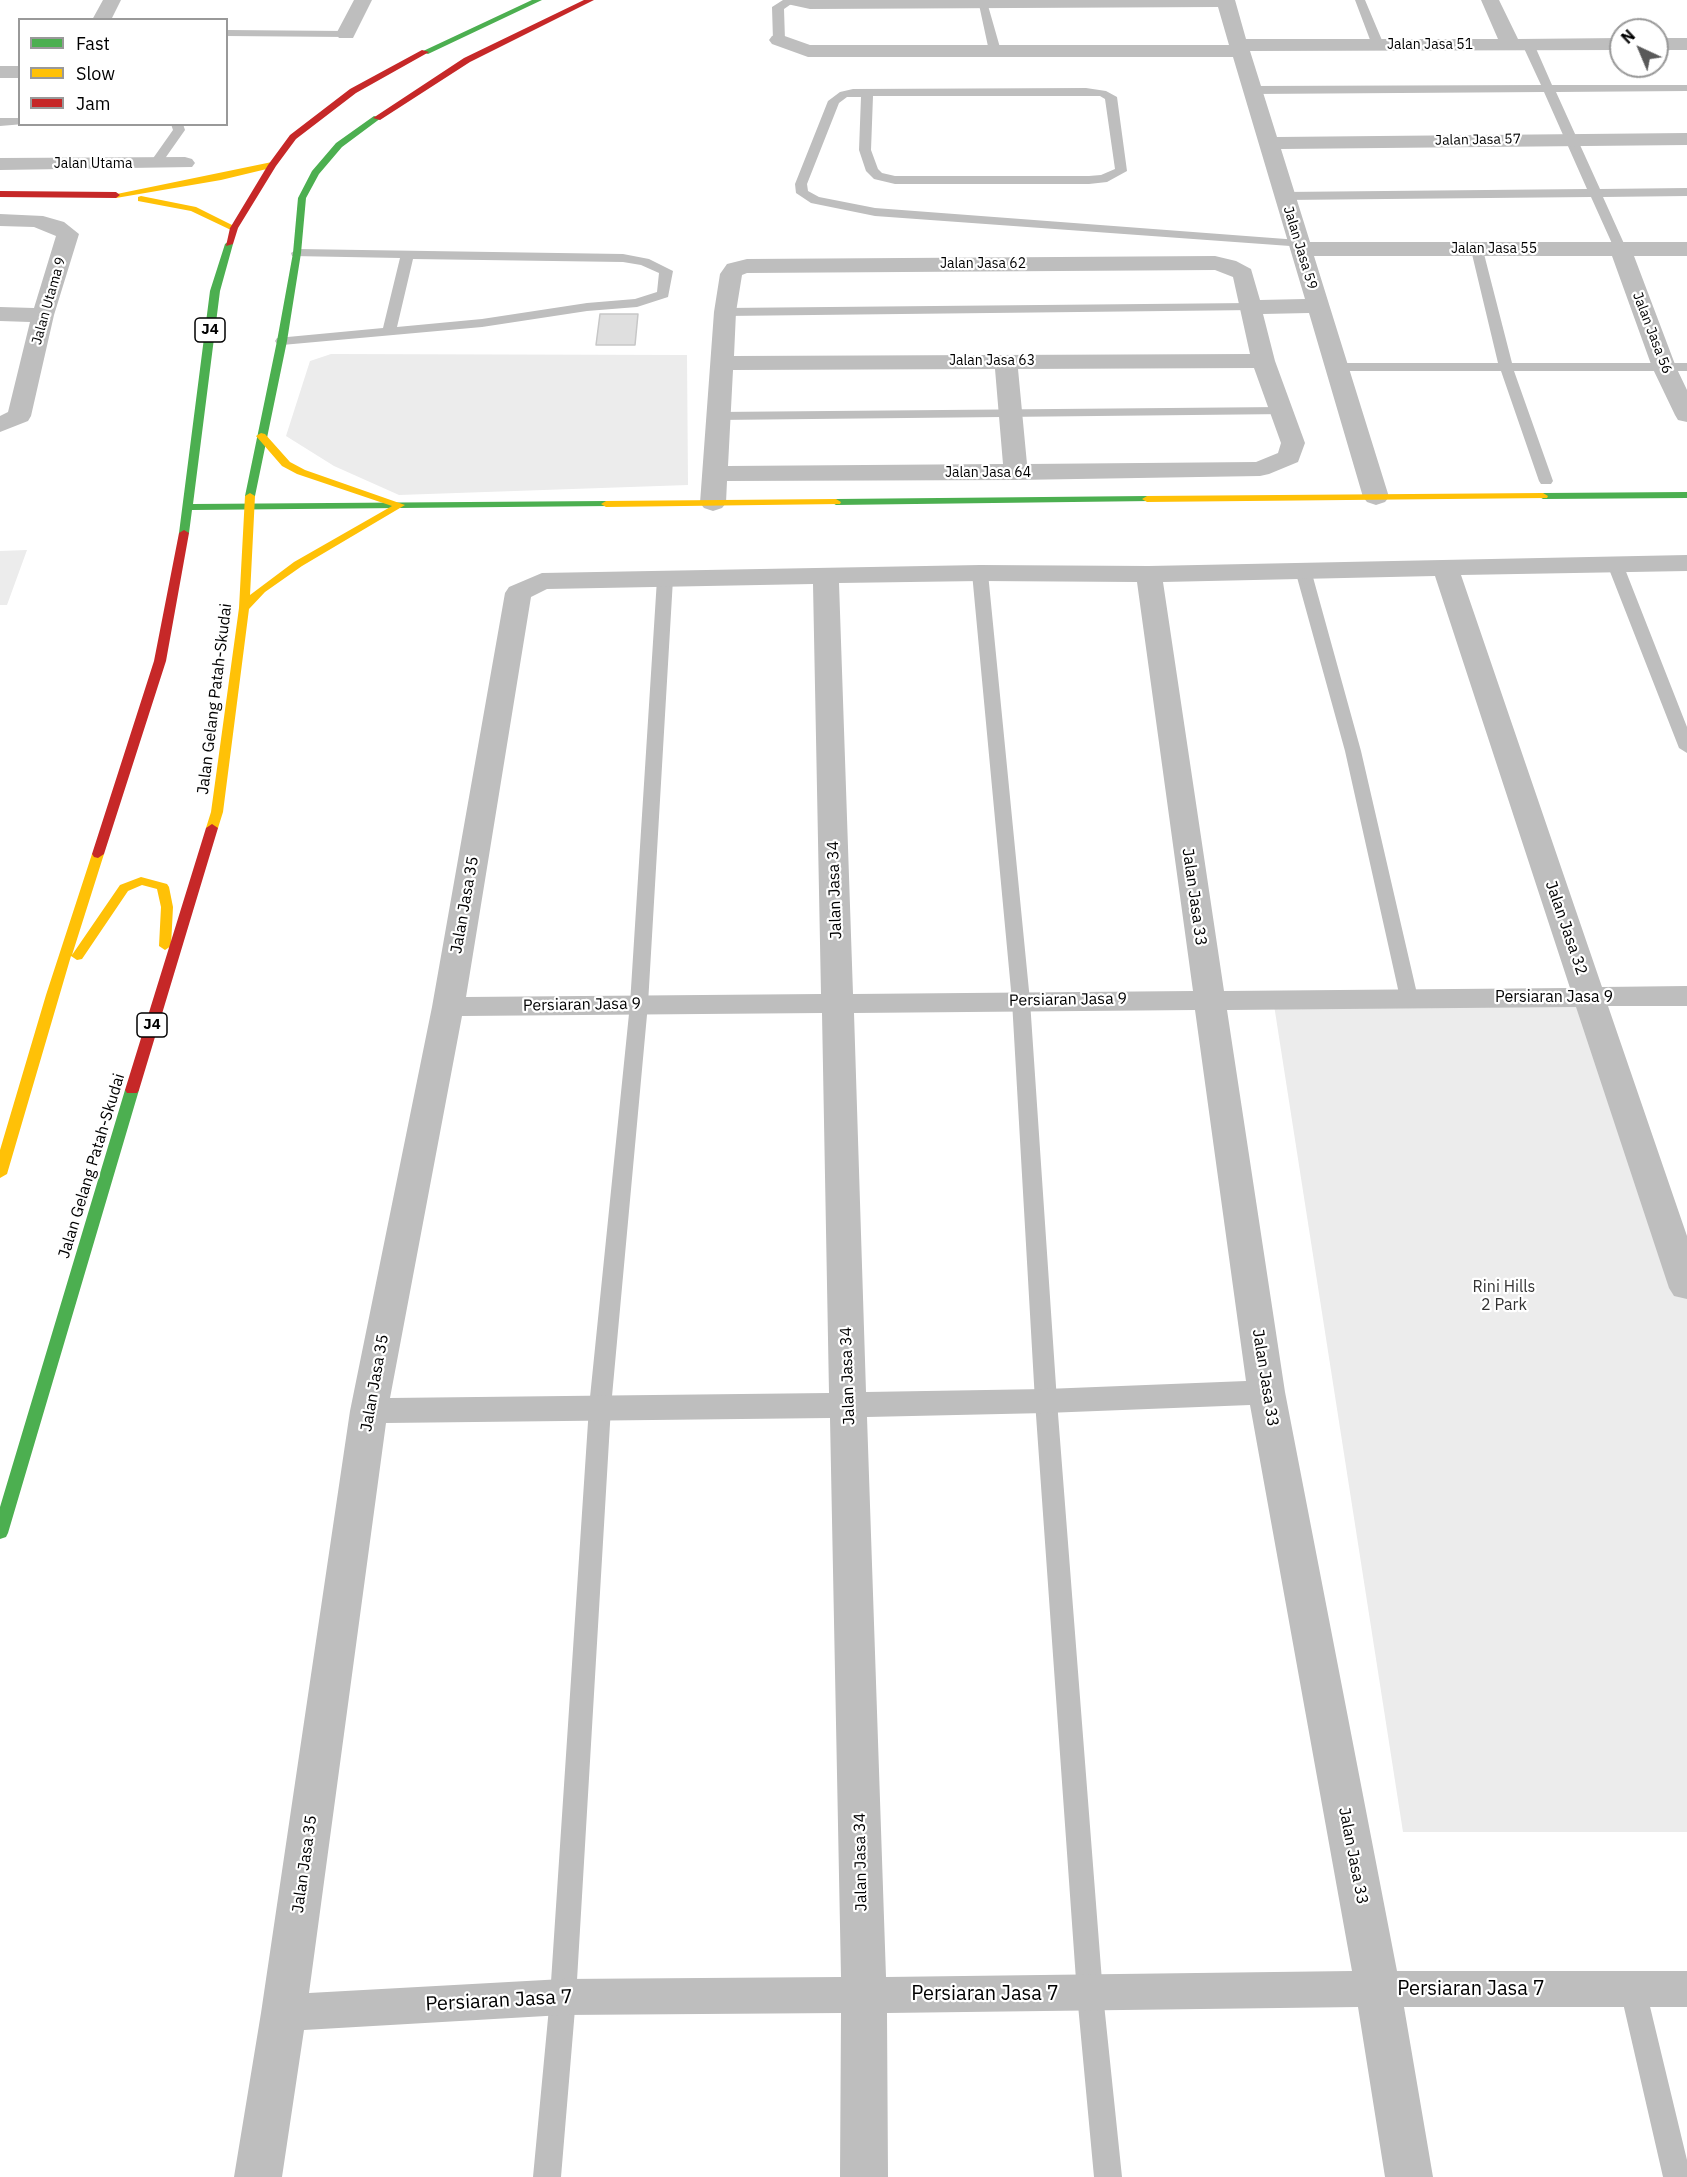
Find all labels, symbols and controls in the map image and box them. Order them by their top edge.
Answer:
legend [18,18,228,126]
north arrow [1609,18,1669,78]
text: N [1617,25,1639,48]
text: Fast [76,32,110,55]
street label: Jalan Jasa 51 [1387,37,1473,53]
text: Slow [76,62,115,85]
text: Jam [76,92,111,115]
street label: Jalan Jasa 57 [1435,131,1521,149]
street label: Jalan Utama [54,156,132,172]
street label: Jalan Jasa 59 [1279,204,1321,292]
street label: Jalan Jasa 55 [1451,241,1537,257]
street label: Jalan Utama 9 [28,255,70,347]
street label: Jalan Jasa 62 [940,256,1026,272]
street label: Jalan Jasa 56 [1629,290,1675,376]
road number: J4 [195,318,225,342]
street label: Jalan Jasa 63 [949,353,1035,369]
street label: Jalan Jasa 64 [945,465,1031,481]
street label: Jalan Gelang Patah-Skudai [194,602,236,796]
street label: Jalan Jasa 34 [824,840,846,940]
street label: Jalan Jasa 33 [1178,847,1210,947]
street label: Jalan Jasa 35 [447,855,483,955]
street label: Jalan Jasa 32 [1541,878,1591,978]
street label: Persiaran Jasa 9 [1495,987,1613,1007]
street label: Persiaran Jasa 9 [1009,989,1127,1011]
street label: Persiaran Jasa 9 [523,994,641,1016]
road number: J4 [137,1013,167,1037]
street label: Jalan Gelang Patah-Skudai [55,1071,129,1261]
park label: Rini Hills 2 Park [1473,1277,1535,1315]
street label: Jalan Jasa 34 [837,1326,859,1426]
street label: Jalan Jasa 33 [1248,1328,1282,1428]
street label: Jalan Jasa 35 [357,1333,393,1433]
street label: Jalan Jasa 33 [1334,1806,1372,1906]
street label: Jalan Jasa 34 [851,1813,871,1911]
street label: Jalan Jasa 35 [289,1814,321,1914]
street label: Persiaran Jasa 7 [1397,1977,1545,2001]
street label: Persiaran Jasa 7 [911,1982,1059,2006]
street label: Persiaran Jasa 7 [425,1985,573,2017]

